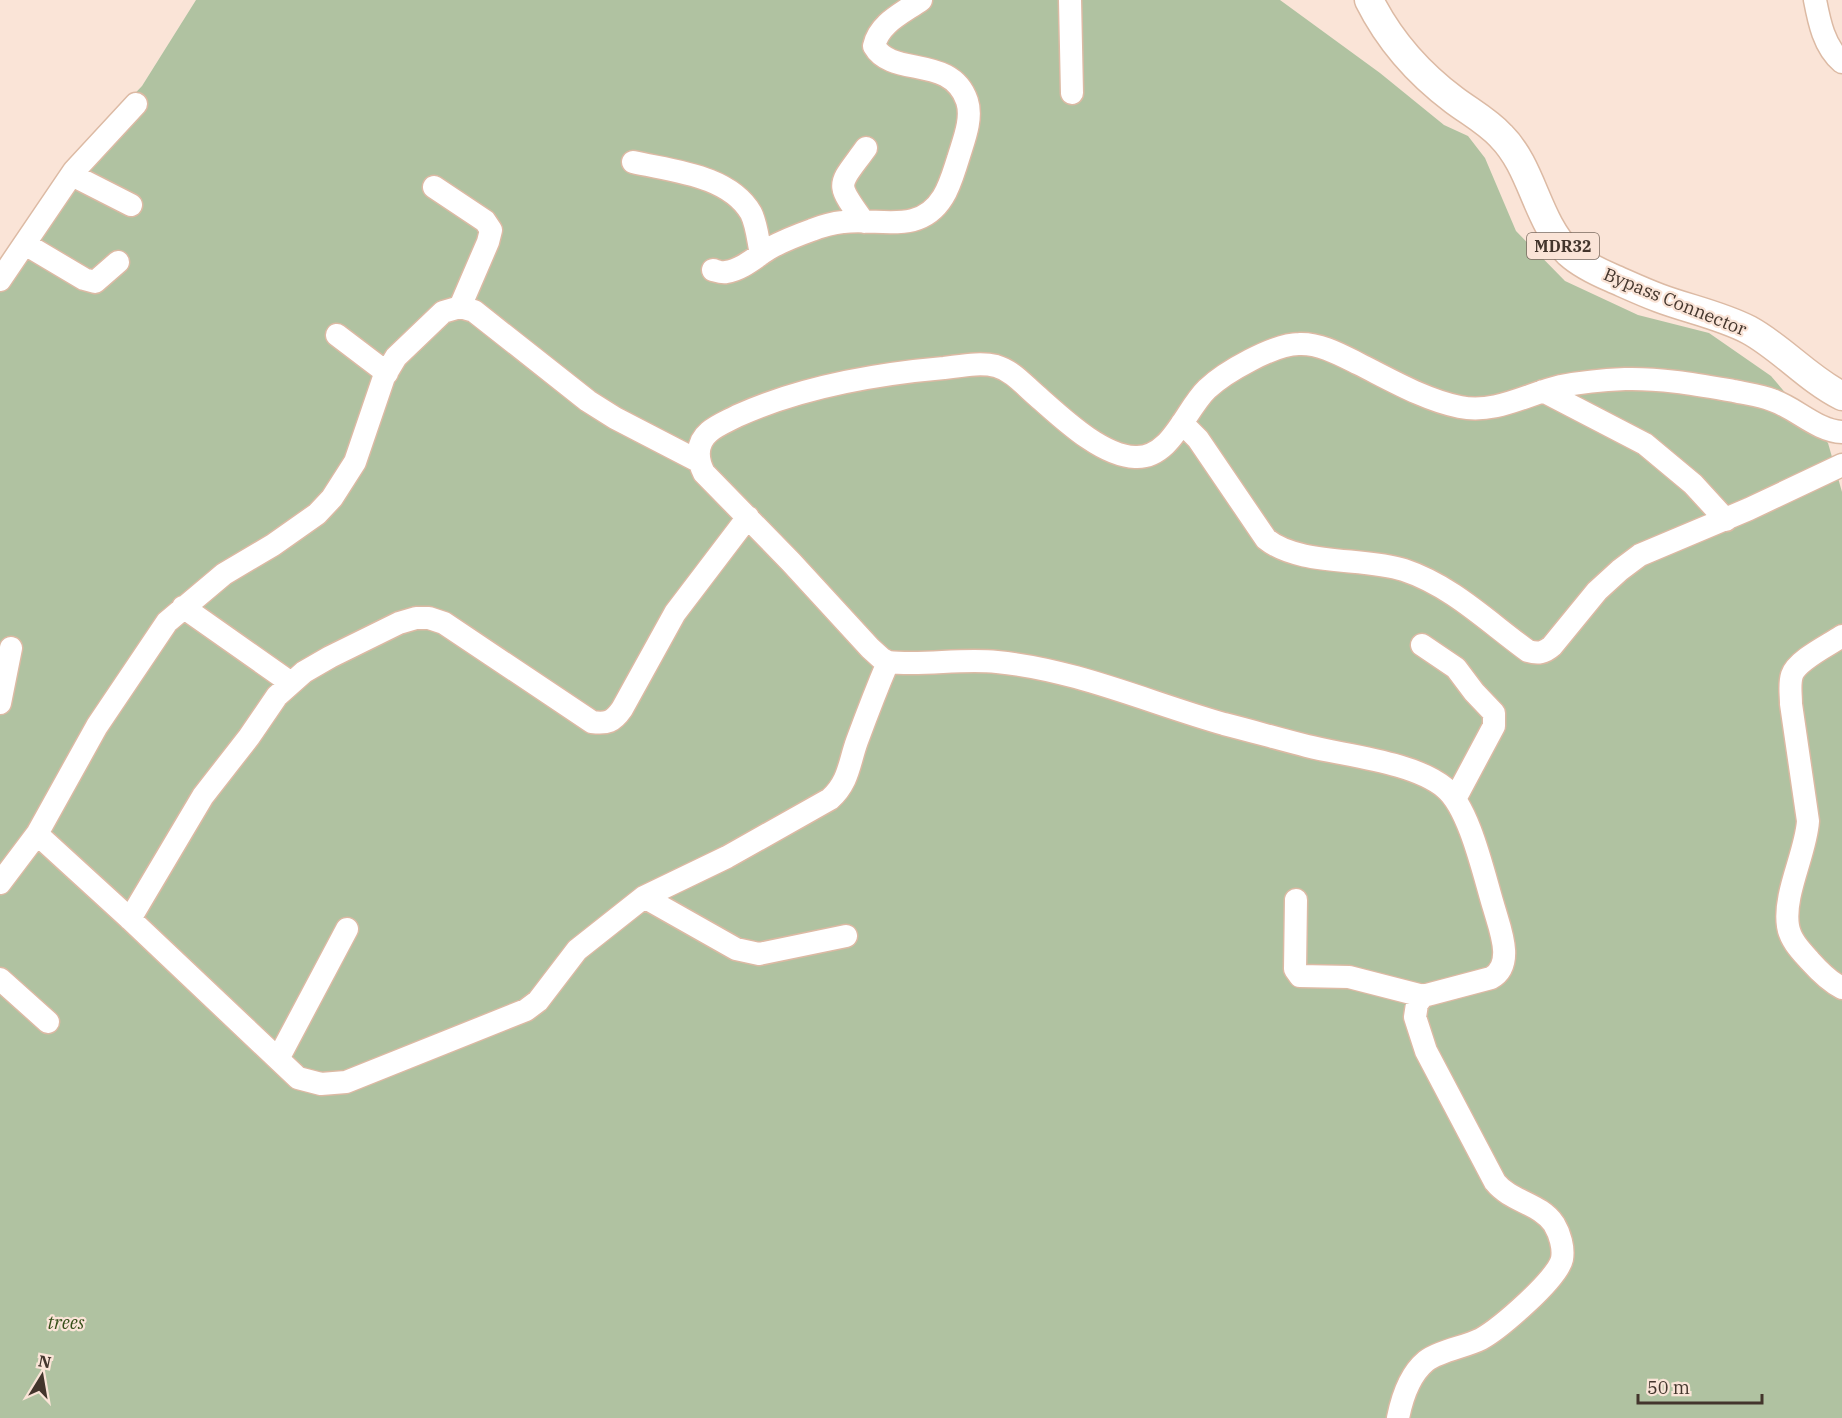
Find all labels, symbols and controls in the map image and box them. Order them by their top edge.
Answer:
road number: MDR32 [1527,233,1599,259]
street label: Bypass Connector [1600,262,1750,341]
park label: trees [48,1311,85,1334]
north arrow [12,1346,72,1406]
text: N [37,1350,53,1372]
scale bar [1638,1367,1762,1405]
text: 50 m [1647,1376,1690,1399]

